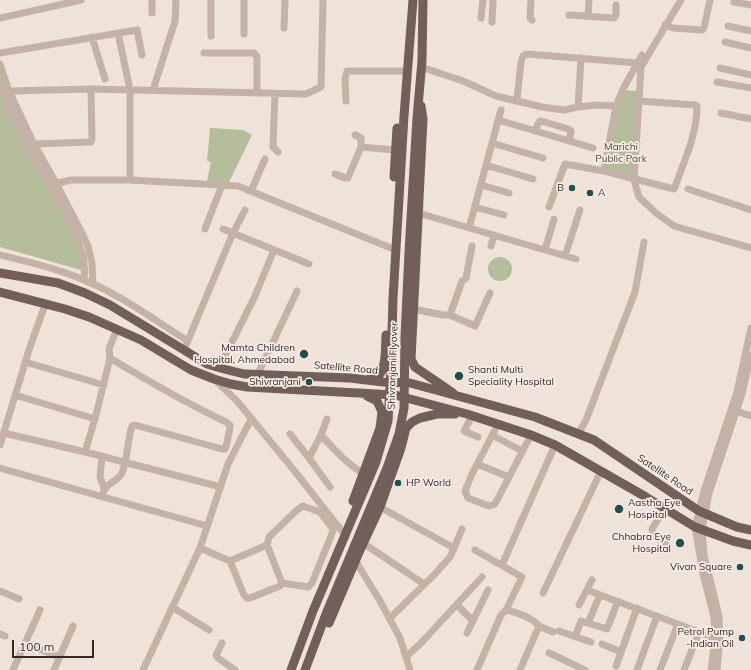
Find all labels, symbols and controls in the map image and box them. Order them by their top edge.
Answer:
park label: Marichi Public Park [595,141,647,164]
place label: B [557,182,564,194]
marker: B [567,183,577,193]
place label: A [598,187,605,199]
marker: A [585,188,595,198]
street label: Shivranjani Flyover [385,322,401,410]
place label: Mamta Children Hospital, Ahmedabad [194,342,295,366]
marker: Mamta Children Hospital, Ahmedabad [298,348,310,360]
street label: Satellite Road [313,359,379,377]
place label: Shanti Multi Speciality Hospital [468,364,554,388]
marker: Shanti Multi Speciality Hospital [453,370,465,382]
place label: Shivranjani [249,376,301,388]
marker: Shivranjani [304,377,314,387]
street label: Satellite Road [635,452,695,498]
place label: HP World [406,477,451,489]
marker: HP World [393,478,403,488]
place label: Aastha Eye Hospital [628,497,681,520]
marker: Aastha Eye Hospital [613,503,625,515]
place label: Chhabra Eye Hospital [612,531,671,554]
marker: Chhabra Eye Hospital [674,537,686,549]
place label: Vivan Square [670,561,732,573]
marker: Vivan Square [735,562,745,572]
place label: Petrol Pump -Indian Oil [678,626,734,650]
scale bar [14,632,96,658]
marker: Petrol Pump -Indian Oil [737,633,747,643]
text: 100 m [19,639,54,654]

